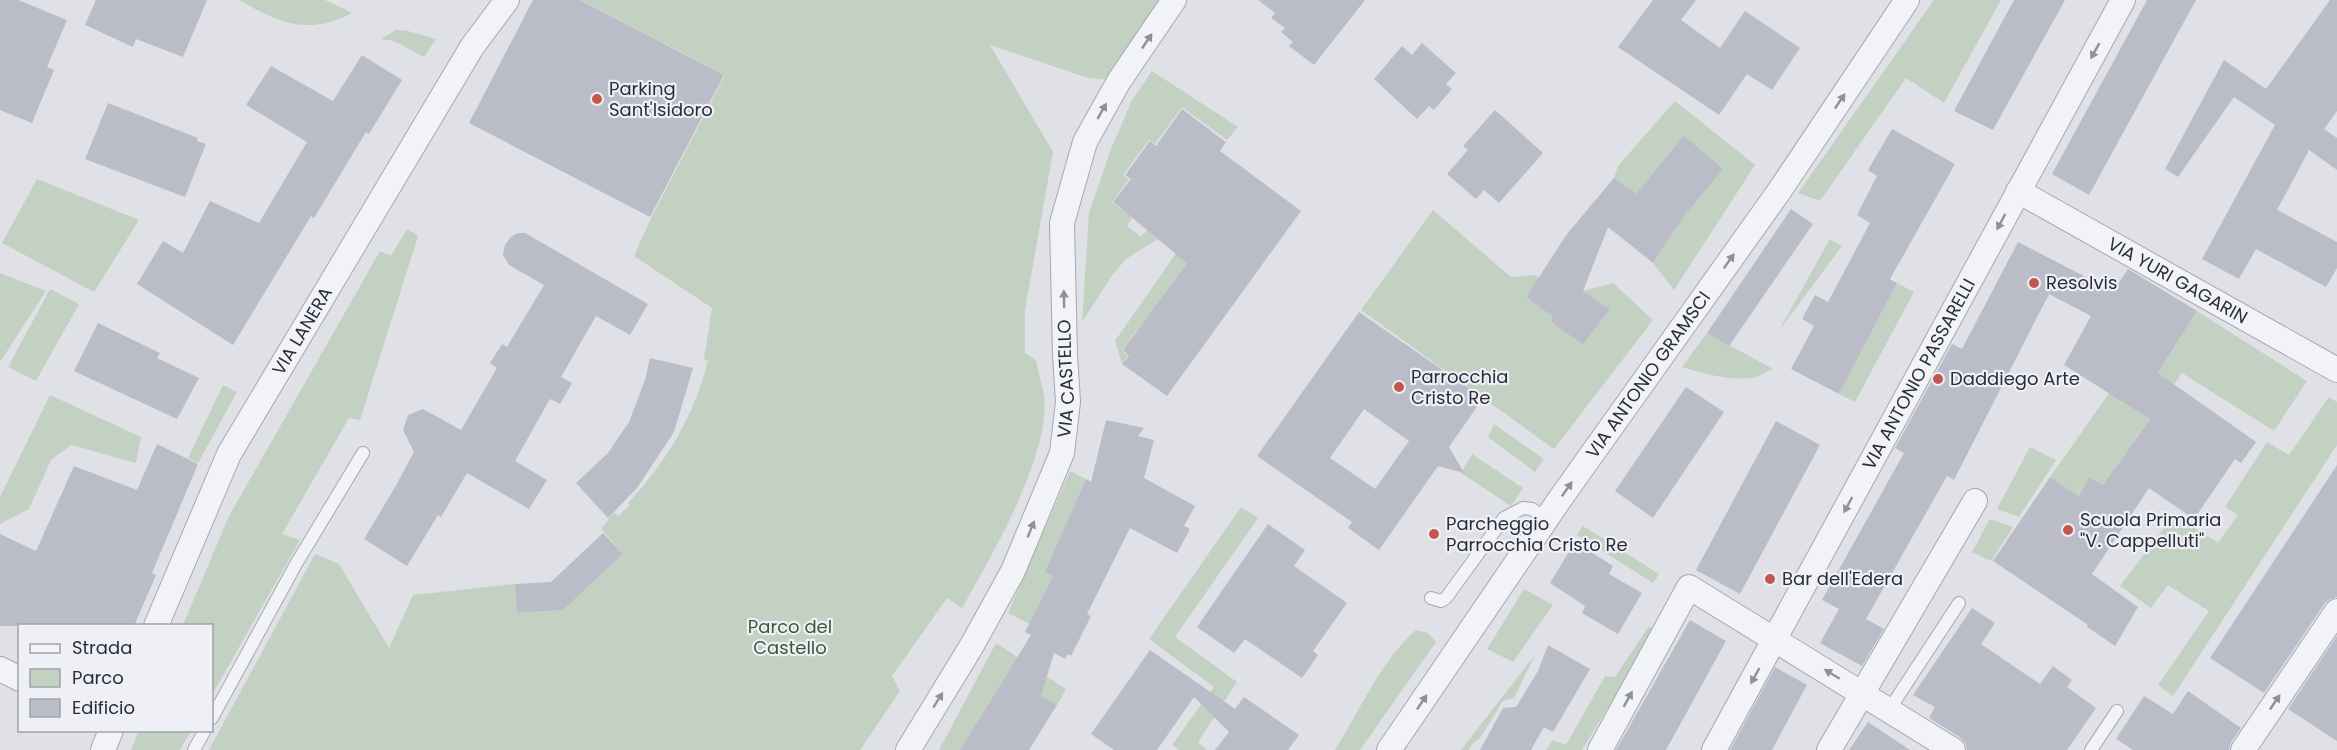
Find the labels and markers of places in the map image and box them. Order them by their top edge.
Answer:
place label: Parking Sant'Isidoro [609,76,713,122]
marker: Parking Sant'Isidoro [590,92,604,106]
place label: Resolvis [2046,270,2117,295]
marker: Resolvis [2027,276,2041,290]
place label: Parrocchia Cristo Re [1411,364,1509,410]
place label: Daddiego Arte [1950,366,2080,391]
marker: Daddiego Arte [1931,372,1945,386]
marker: Parrocchia Cristo Re [1392,380,1406,394]
place label: Scuola Primaria "V. Cappelluti" [2080,507,2222,553]
place label: Parcheggio Parrocchia Cristo Re [1446,511,1628,557]
marker: Scuola Primaria "V. Cappelluti" [2061,523,2075,537]
marker: Parcheggio Parrocchia Cristo Re [1427,527,1441,541]
place label: Bar dell'Edera [1782,566,1903,591]
marker: Bar dell'Edera [1763,572,1777,586]

